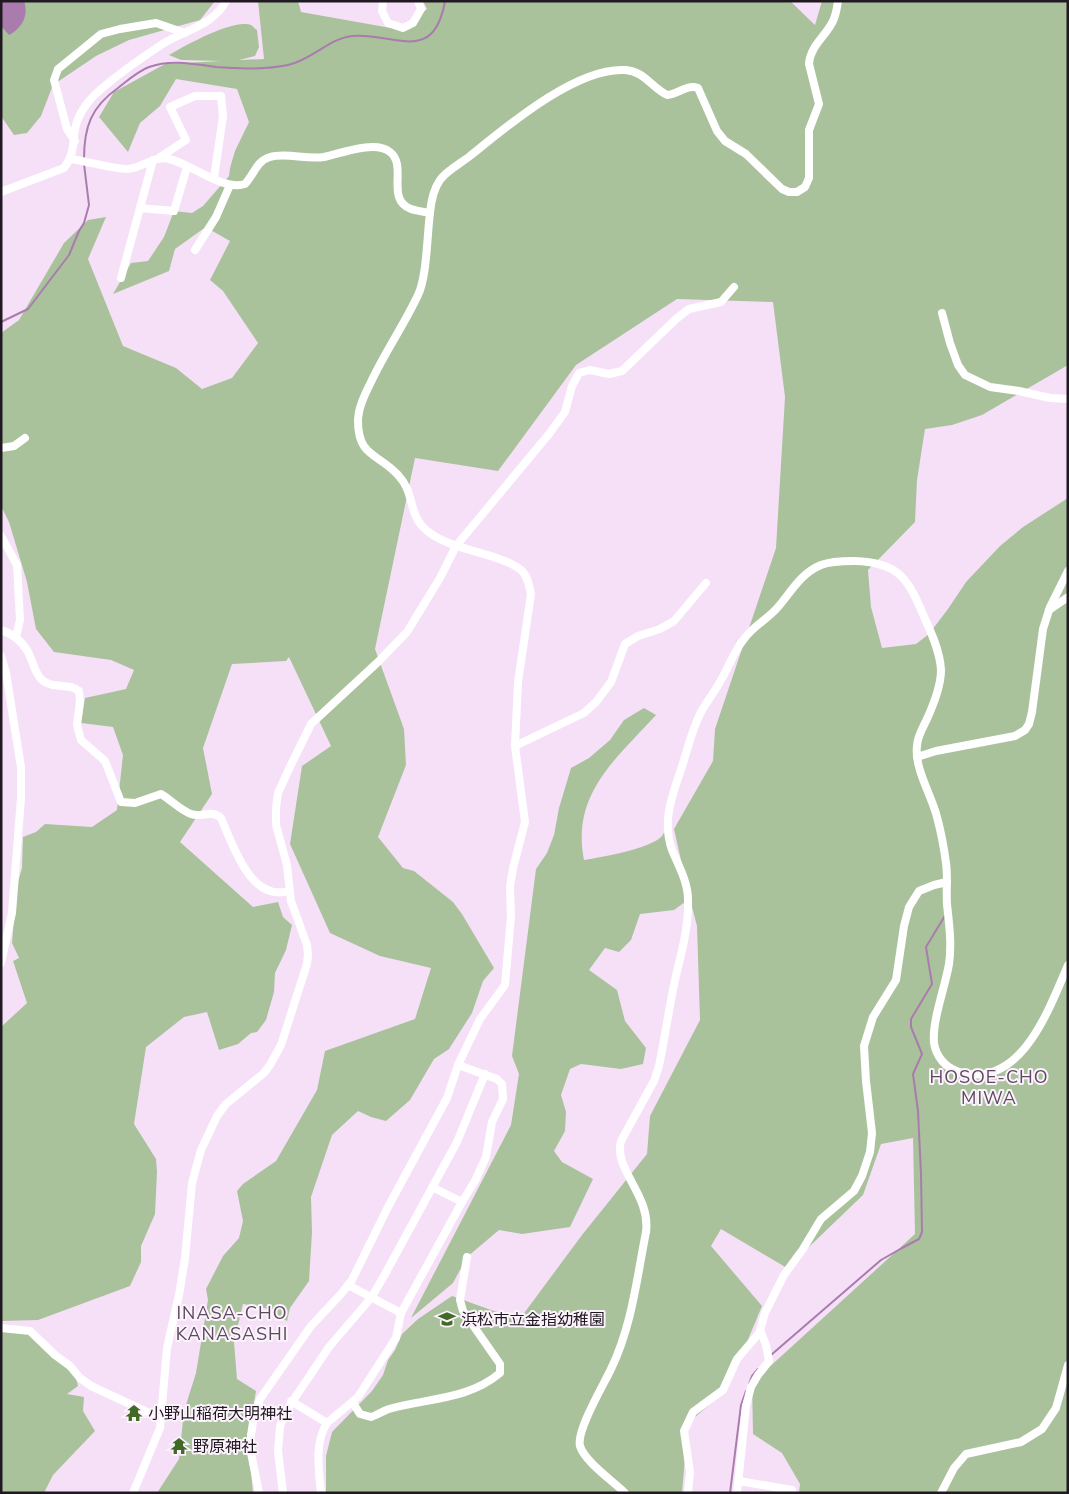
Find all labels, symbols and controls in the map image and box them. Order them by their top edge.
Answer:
district label: HOSOE-CHO MIWA [929,1065,1049,1110]
district label: INASA-CHO KANASASHI [176,1301,288,1346]
school or university icon: 浜松市立金指幼稚園 [437,1309,457,1329]
place label: 浜松市立金指幼稚園 [461,1309,605,1331]
temple icon: 小野山稲荷大明神社 [124,1403,144,1423]
place label: 小野山稲荷大明神社 [148,1403,292,1425]
temple icon: 野原神社 [169,1436,189,1456]
place label: 野原神社 [193,1436,257,1458]

